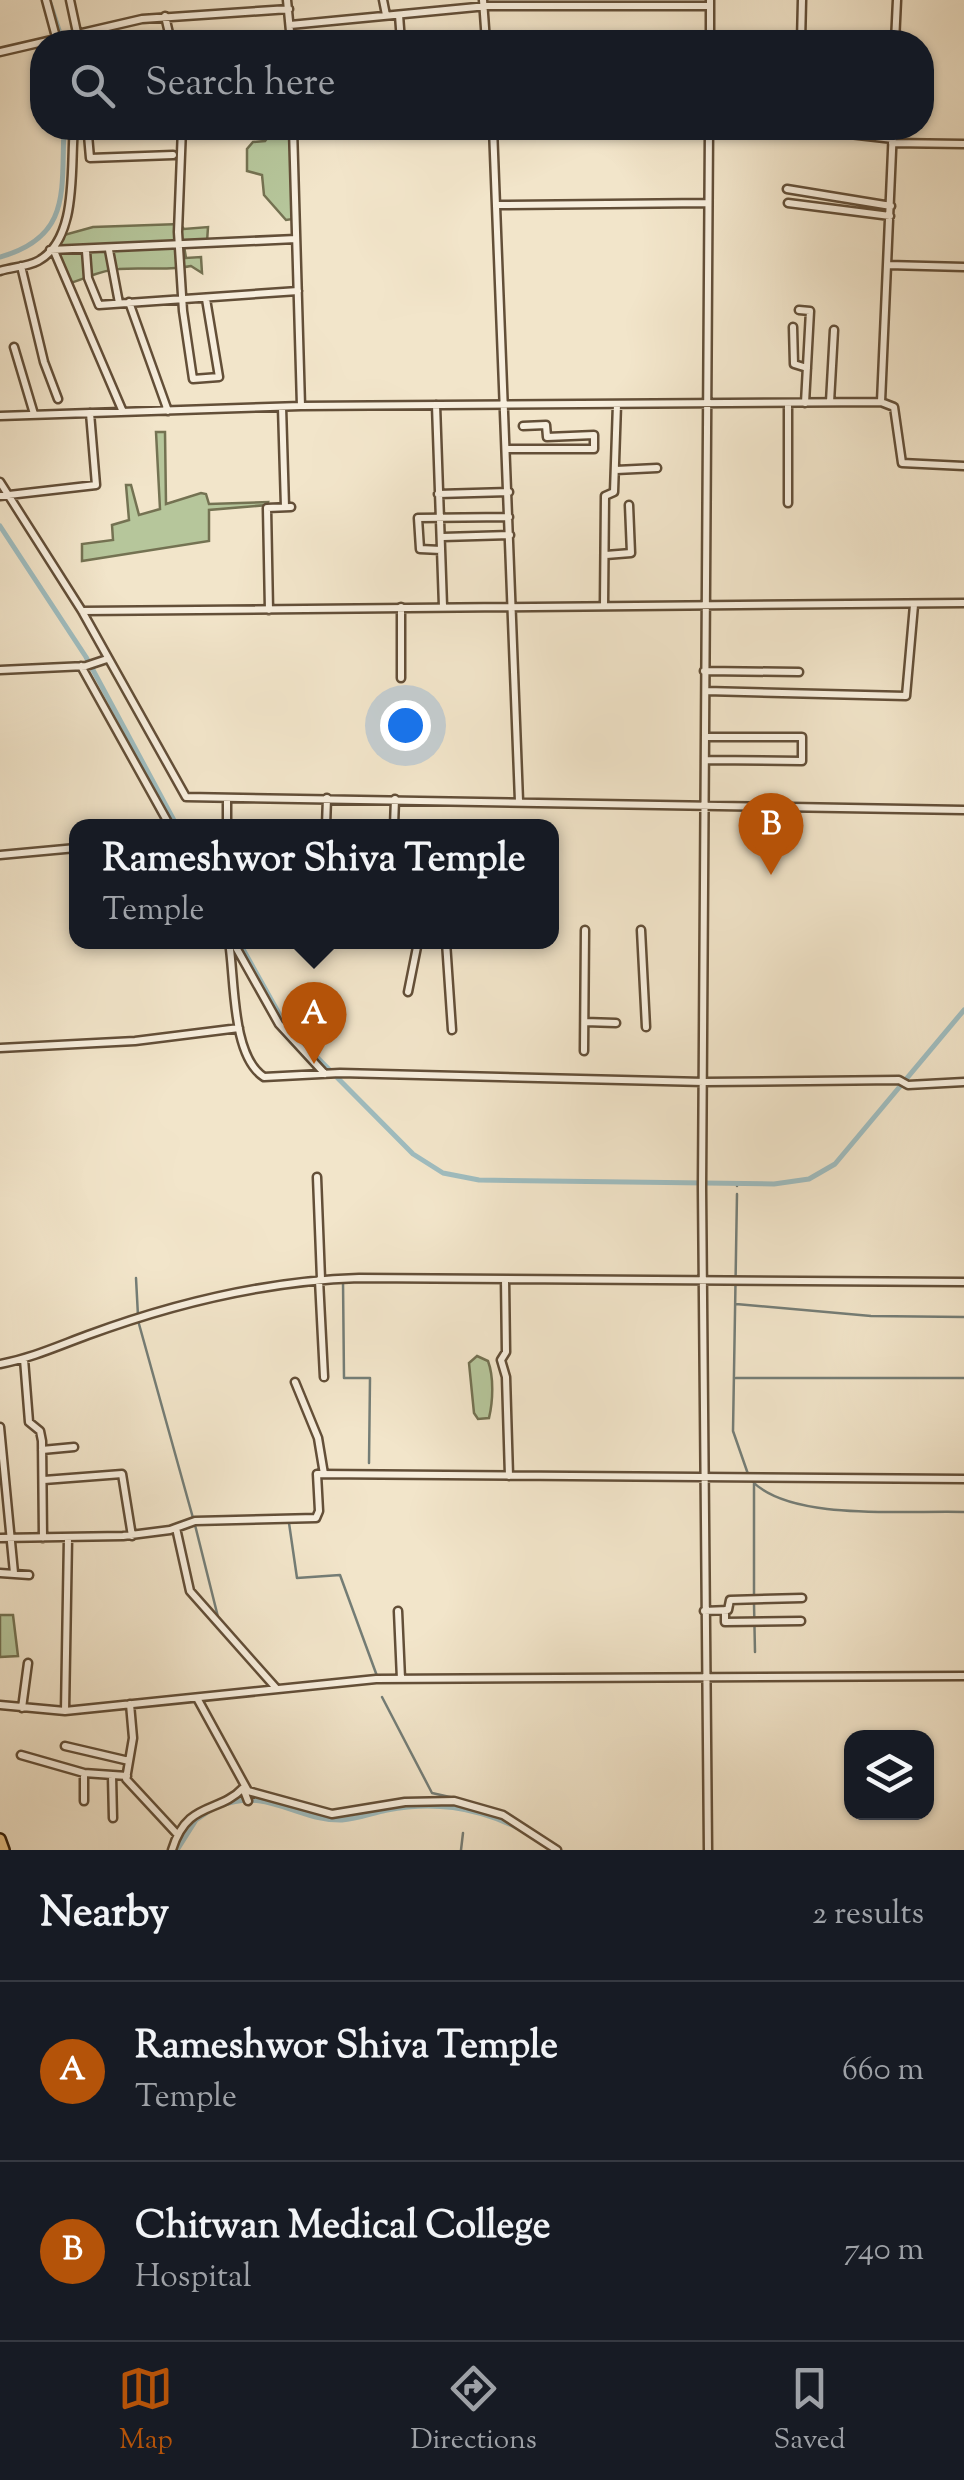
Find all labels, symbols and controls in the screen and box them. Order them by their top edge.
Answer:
search box [30,30,934,140]
icon: search [65,58,120,113]
text: Search here [145,58,336,112]
your location [380,700,431,751]
pin: B [738,792,804,875]
popup [69,819,559,949]
text: Rameshwor Shiva Temple [103,834,525,888]
text: Temple [103,888,204,934]
pin: A [282,982,346,1064]
map controls [844,1730,934,1820]
button: layers [844,1730,934,1820]
text: Nearby [40,1885,169,1945]
text: 2 results [812,1892,924,1938]
text: Rameshwor Shiva Temple [135,2021,558,2075]
text: A [60,2048,85,2094]
text: 660 m [842,2048,924,2094]
text: Temple [135,2075,237,2121]
text: Chitwan Medical College [135,2201,550,2255]
text: B [62,2228,83,2274]
text: 740 m [844,2228,924,2274]
text: Hospital [135,2255,252,2301]
tab: Map [118,2361,173,2461]
tab: Directions [410,2361,537,2461]
tab: Saved [774,2361,846,2461]

